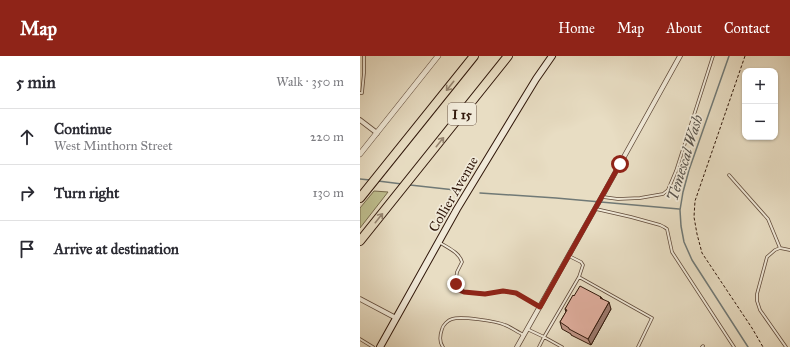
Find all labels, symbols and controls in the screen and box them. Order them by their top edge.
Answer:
text: Map [20,17,57,40]
text: Home [558,20,595,37]
text: Map [617,20,644,37]
text: About [666,20,702,37]
text: Contact [724,20,770,37]
map controls [742,68,778,140]
button: + [742,68,778,104]
text: 5 min [16,72,56,93]
text: Walk · 350 m [276,74,344,90]
one-way arrow [445,81,454,92]
road number: I 15 [448,103,476,125]
button: − [742,104,778,140]
water label: Temescal Wash [663,112,707,203]
text: Continue [54,120,112,138]
icon: ahead [16,126,38,148]
text: 220 m [310,129,344,145]
one-way arrow [435,136,444,147]
text: West Minthorn Street [54,138,173,154]
street label: Collier Avenue [425,153,482,235]
route start [611,155,629,173]
icon: right [16,182,38,204]
text: Turn right [54,184,119,202]
text: 130 m [312,185,344,201]
one-way arrow [375,212,384,223]
icon: arrive [16,238,38,260]
text: Arrive at destination [54,240,179,258]
route end [447,275,465,293]

